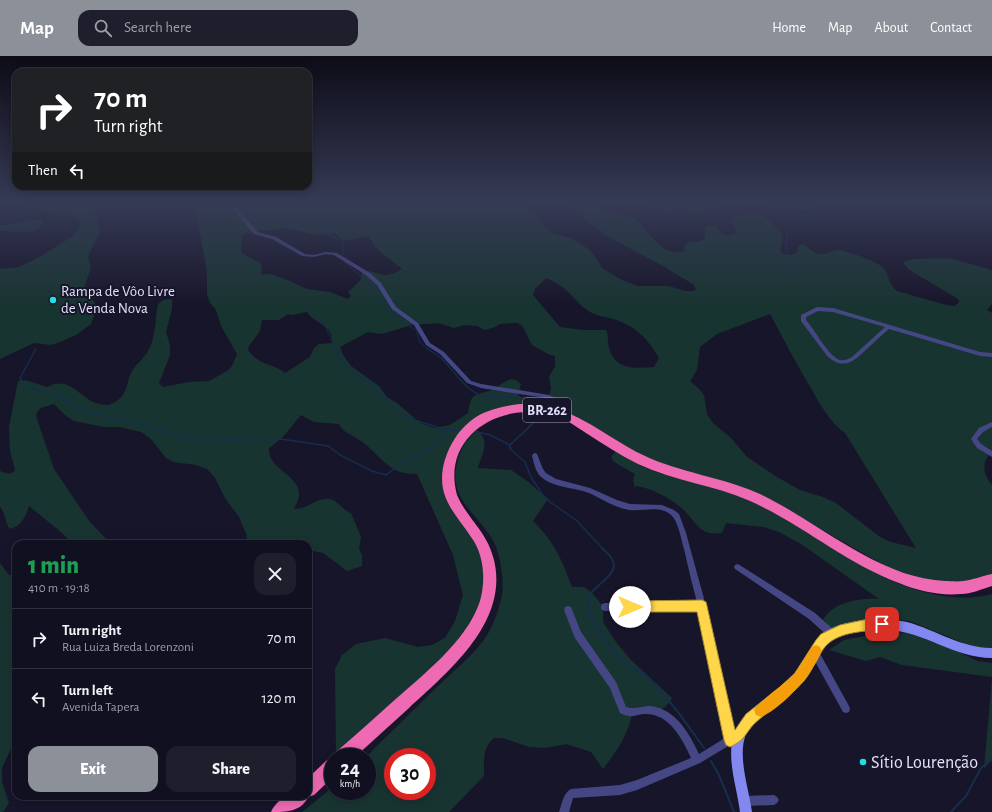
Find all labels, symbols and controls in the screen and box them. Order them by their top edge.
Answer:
search box [78,10,358,46]
icon: search [92,17,114,39]
text: Map [20,19,54,38]
text: Search here [124,20,192,35]
text: Home [772,21,806,35]
text: Map [828,21,852,35]
text: About [874,21,908,35]
text: Contact [930,21,972,35]
icon: right [28,84,80,136]
text: 70 m [94,85,148,113]
text: Turn right [94,118,163,136]
icon: left [66,160,88,182]
text: Then [28,163,58,178]
place label: Rampa de Vôo Livre de Venda Nova [61,284,175,316]
marker: Rampa de Vôo Livre de Venda Nova [48,295,58,305]
road number: BR-262 [523,398,571,422]
button: close [254,553,296,595]
text: 1 min [28,554,79,578]
text: 410 m · 19:18 [28,582,90,595]
position arrow [609,586,651,628]
pin [865,607,899,641]
icon: arrive [871,613,893,635]
text: Turn right [62,623,121,638]
icon: right [28,628,50,650]
text: 70 m [267,631,296,646]
text: Rua Luiza Breda Lorenzoni [62,641,194,654]
text: Turn left [62,683,113,698]
icon: left [28,688,50,710]
text: 120 m [262,691,296,706]
text: Avenida Tapera [62,701,140,714]
button: Exit [28,746,158,792]
button: Share [166,746,296,792]
speed limit sign: 30 [384,748,436,800]
place label: Sítio Lourenção [871,754,978,772]
marker: Sítio Lourenção [858,757,868,767]
text: 24 [340,759,360,779]
text: km/h [340,779,360,789]

